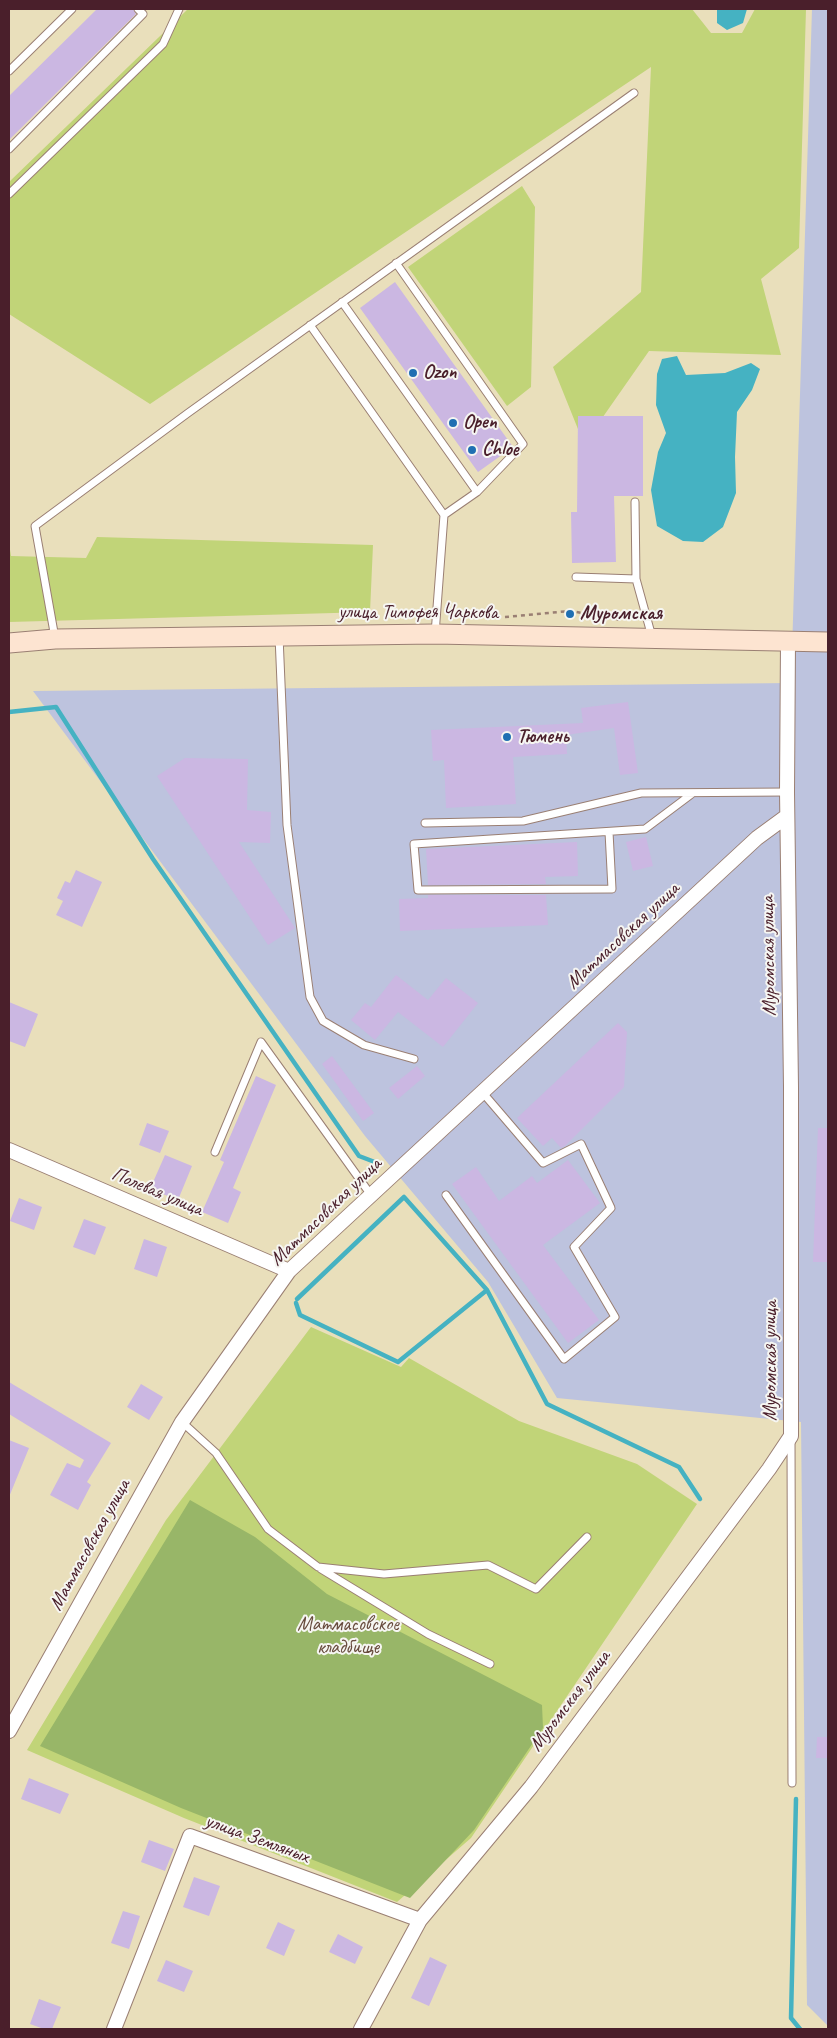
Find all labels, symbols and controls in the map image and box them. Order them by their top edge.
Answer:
place label: Ozon [423,361,456,385]
marker: Ozon [407,367,419,379]
place label: Open [463,411,497,435]
marker: Open [447,417,459,429]
place label: Chloe [482,438,518,462]
marker: Chloe [466,444,478,456]
street label: улица Тимофея Чаркова [338,601,498,625]
place label: Муромская [580,602,662,626]
marker: Муромская [564,608,576,620]
place label: Тюмень [517,725,569,749]
marker: Тюмень [501,731,513,743]
street label: Матмасовская улица [561,877,685,995]
street label: Муромская улица [756,896,782,1016]
street label: Матмасовская улица [265,1153,387,1271]
street label: Полевая улица [108,1162,206,1222]
street label: Муромская улица [759,1301,783,1421]
street label: Матмасовская улица [44,1475,136,1615]
park label: Матмасовское кладбище [297,1613,399,1660]
street label: Муромская улица [524,1646,616,1756]
street label: улица Земляных [202,1809,312,1869]

